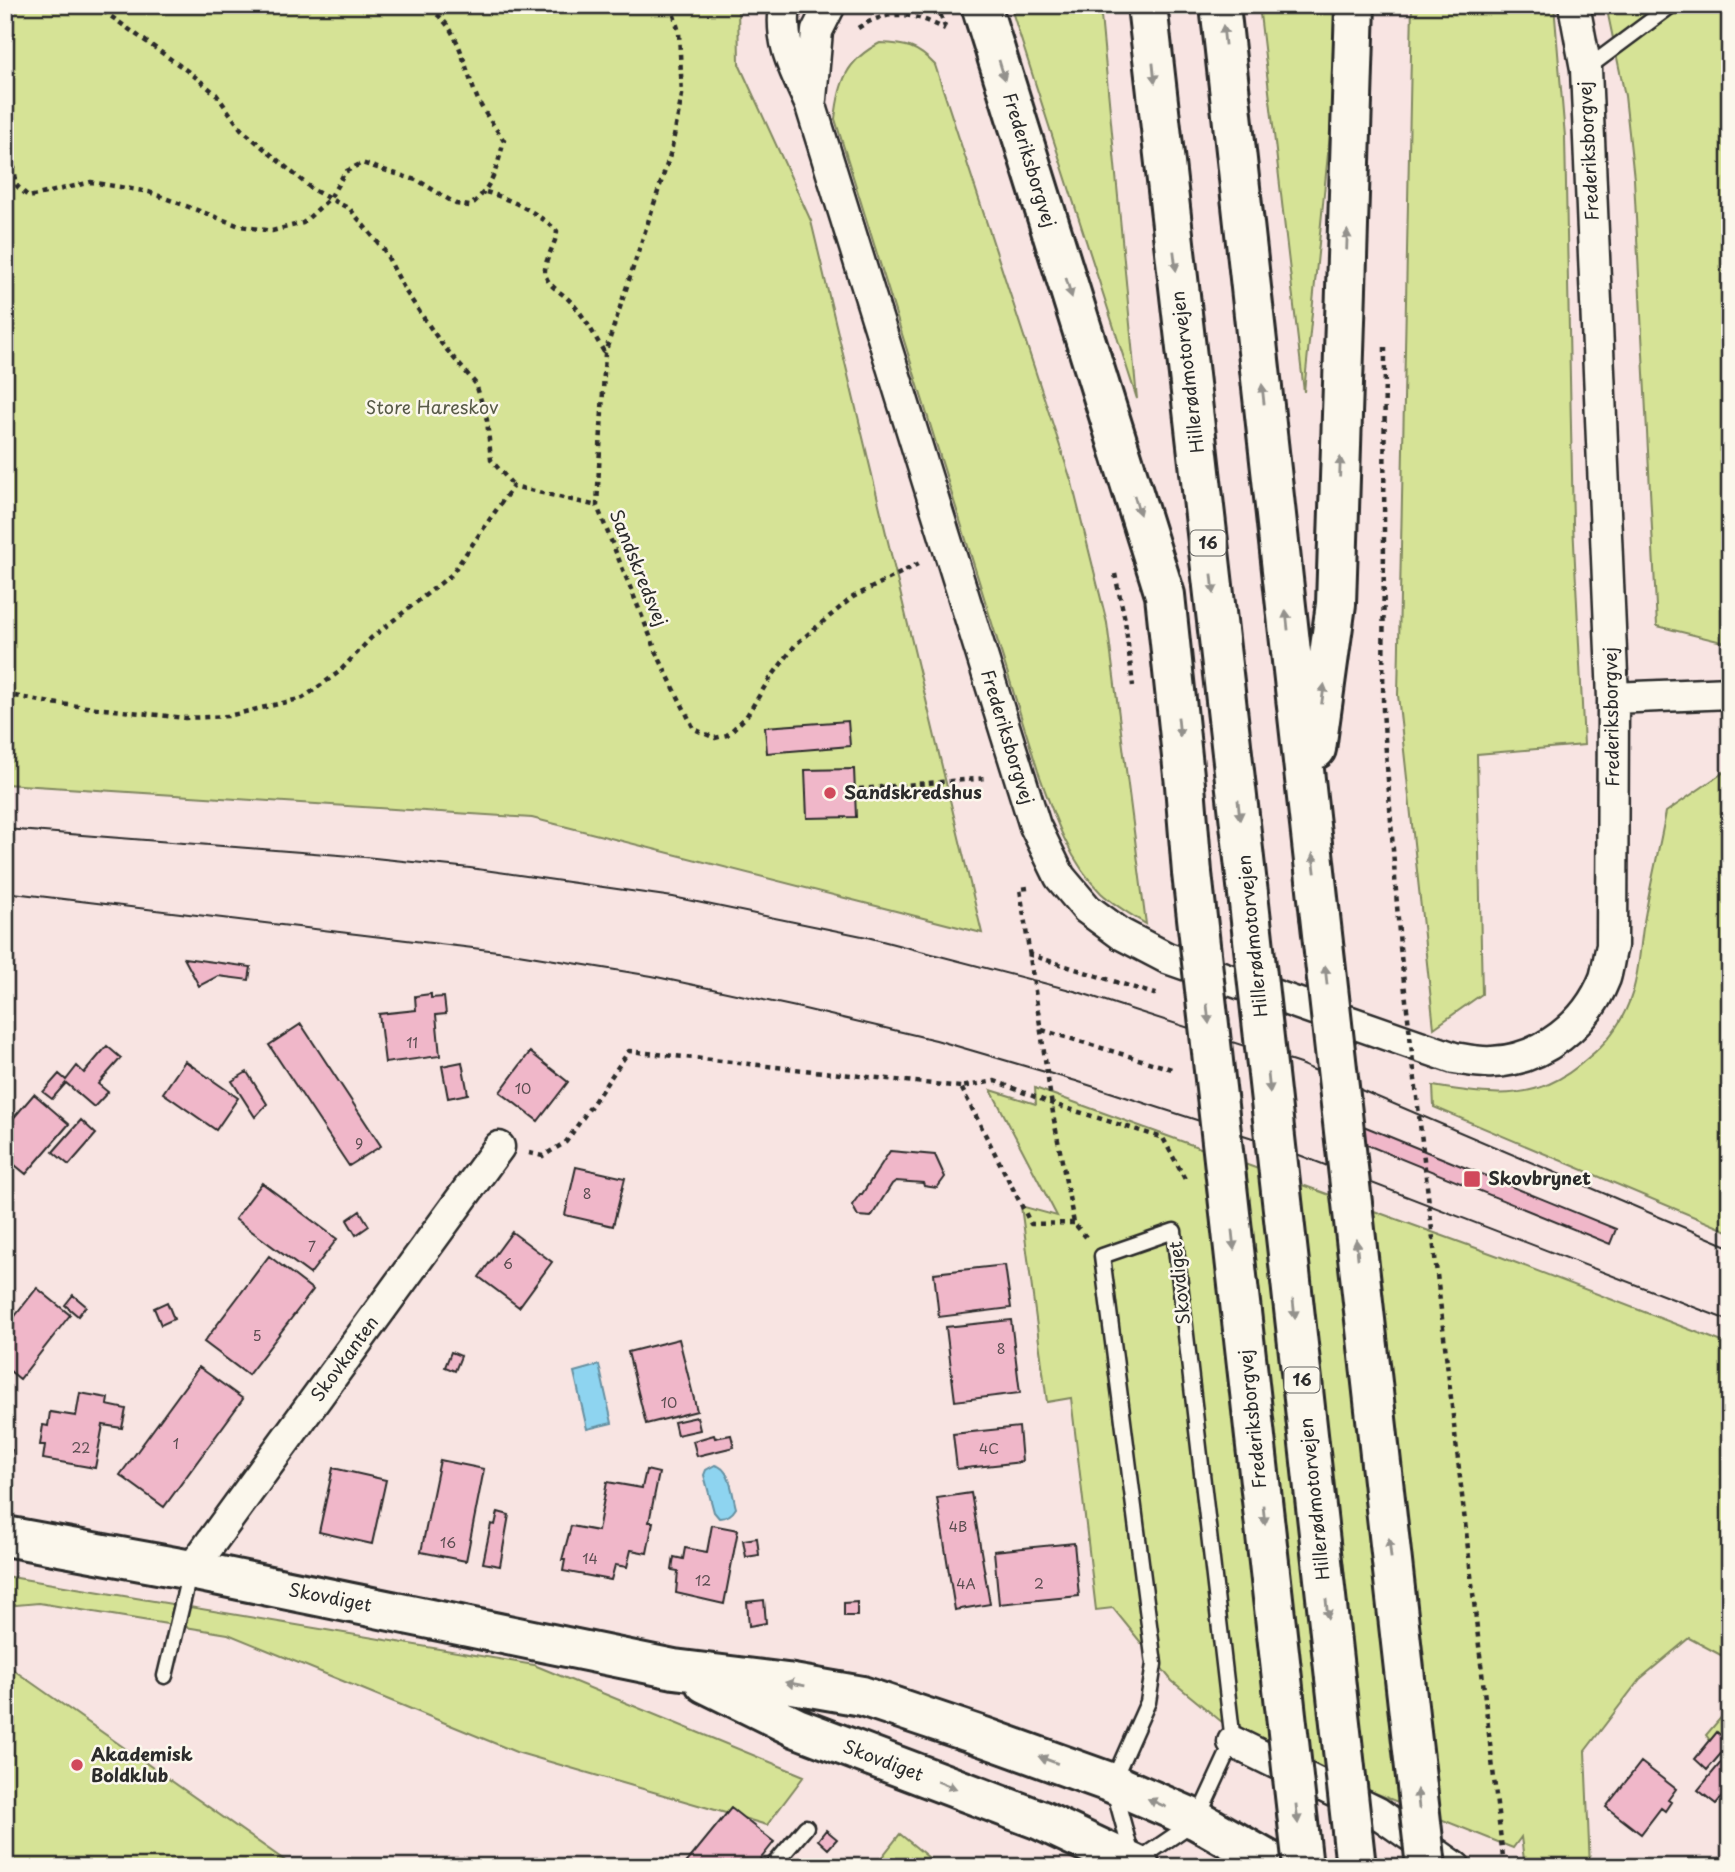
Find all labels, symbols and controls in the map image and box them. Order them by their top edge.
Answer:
one-way arrow [1218,24,1229,46]
one-way arrow [997,60,1007,81]
one-way arrow [1149,62,1160,84]
street label: Frederiksborgvej [1570,81,1605,222]
street label: Frederiksborgvej [997,89,1064,230]
one-way arrow [1341,229,1352,251]
one-way arrow [1169,250,1180,272]
one-way arrow [1065,277,1075,298]
street label: Hillerødmotorvejen [1163,289,1210,455]
one-way arrow [1257,383,1268,405]
park label: Store Hareskov [366,393,498,420]
one-way arrow [1334,456,1345,478]
one-way arrow [1132,495,1142,516]
street label: Sandskredsvej [604,505,675,630]
road number: 16 [1190,530,1226,556]
one-way arrow [1208,573,1219,595]
one-way arrow [1281,609,1292,631]
street label: Frederiksborgvej [1596,647,1625,787]
street label: Frederiksborgvej [975,666,1042,807]
one-way arrow [1318,683,1329,705]
one-way arrow [1174,717,1185,739]
place label: Sandskredshus [844,778,982,805]
marker: Sandskredshus [822,785,838,801]
one-way arrow [1233,799,1244,821]
one-way arrow [1308,852,1319,874]
street label: Hillerødmotorvejen [1230,854,1273,1019]
one-way arrow [1321,963,1332,985]
one-way arrow [1203,1003,1214,1025]
house number: 11 [406,1032,418,1053]
one-way arrow [1264,1073,1275,1095]
house number: 10 [515,1078,531,1099]
house number: 9 [355,1133,363,1154]
place label: Skovbrynet [1488,1164,1591,1191]
marker: Skovbrynet [1462,1169,1482,1189]
house number: 8 [583,1183,591,1204]
one-way arrow [1228,1229,1239,1251]
house number: 7 [308,1236,316,1257]
one-way arrow [1351,1238,1362,1260]
street label: Skovdiget [1161,1240,1196,1326]
house number: 6 [503,1253,513,1274]
one-way arrow [1289,1299,1300,1321]
street label: Skovkanten [303,1310,384,1407]
house number: 5 [252,1325,262,1346]
house number: 8 [997,1338,1005,1359]
street label: Frederiksborgvej [1231,1348,1272,1490]
road number: 16 [1284,1368,1320,1392]
house number: 10 [661,1392,677,1413]
street label: Hillerødmotorvejen [1292,1417,1335,1582]
house number: 1 [173,1433,179,1454]
house number: 22 [72,1437,90,1458]
house number: 4C [979,1438,999,1459]
one-way arrow [1259,1504,1270,1526]
house number: 4B [949,1516,967,1537]
house number: 16 [440,1532,456,1553]
one-way arrow [1385,1537,1396,1559]
house number: 14 [582,1548,598,1569]
house number: 12 [695,1570,711,1591]
house number: 4A [956,1573,976,1594]
house number: 2 [1034,1573,1044,1594]
street label: Skovdiget [286,1575,374,1618]
one-way arrow [1322,1598,1333,1620]
one-way arrow [784,1678,806,1689]
street label: Skovdiget [839,1732,928,1787]
place label: Akademisk Boldklub [91,1740,193,1788]
one-way arrow [1038,1754,1059,1765]
marker: Akademisk Boldklub [69,1757,85,1773]
one-way arrow [937,1780,958,1791]
one-way arrow [1413,1788,1424,1810]
one-way arrow [1146,1797,1167,1808]
one-way arrow [1292,1803,1303,1825]

